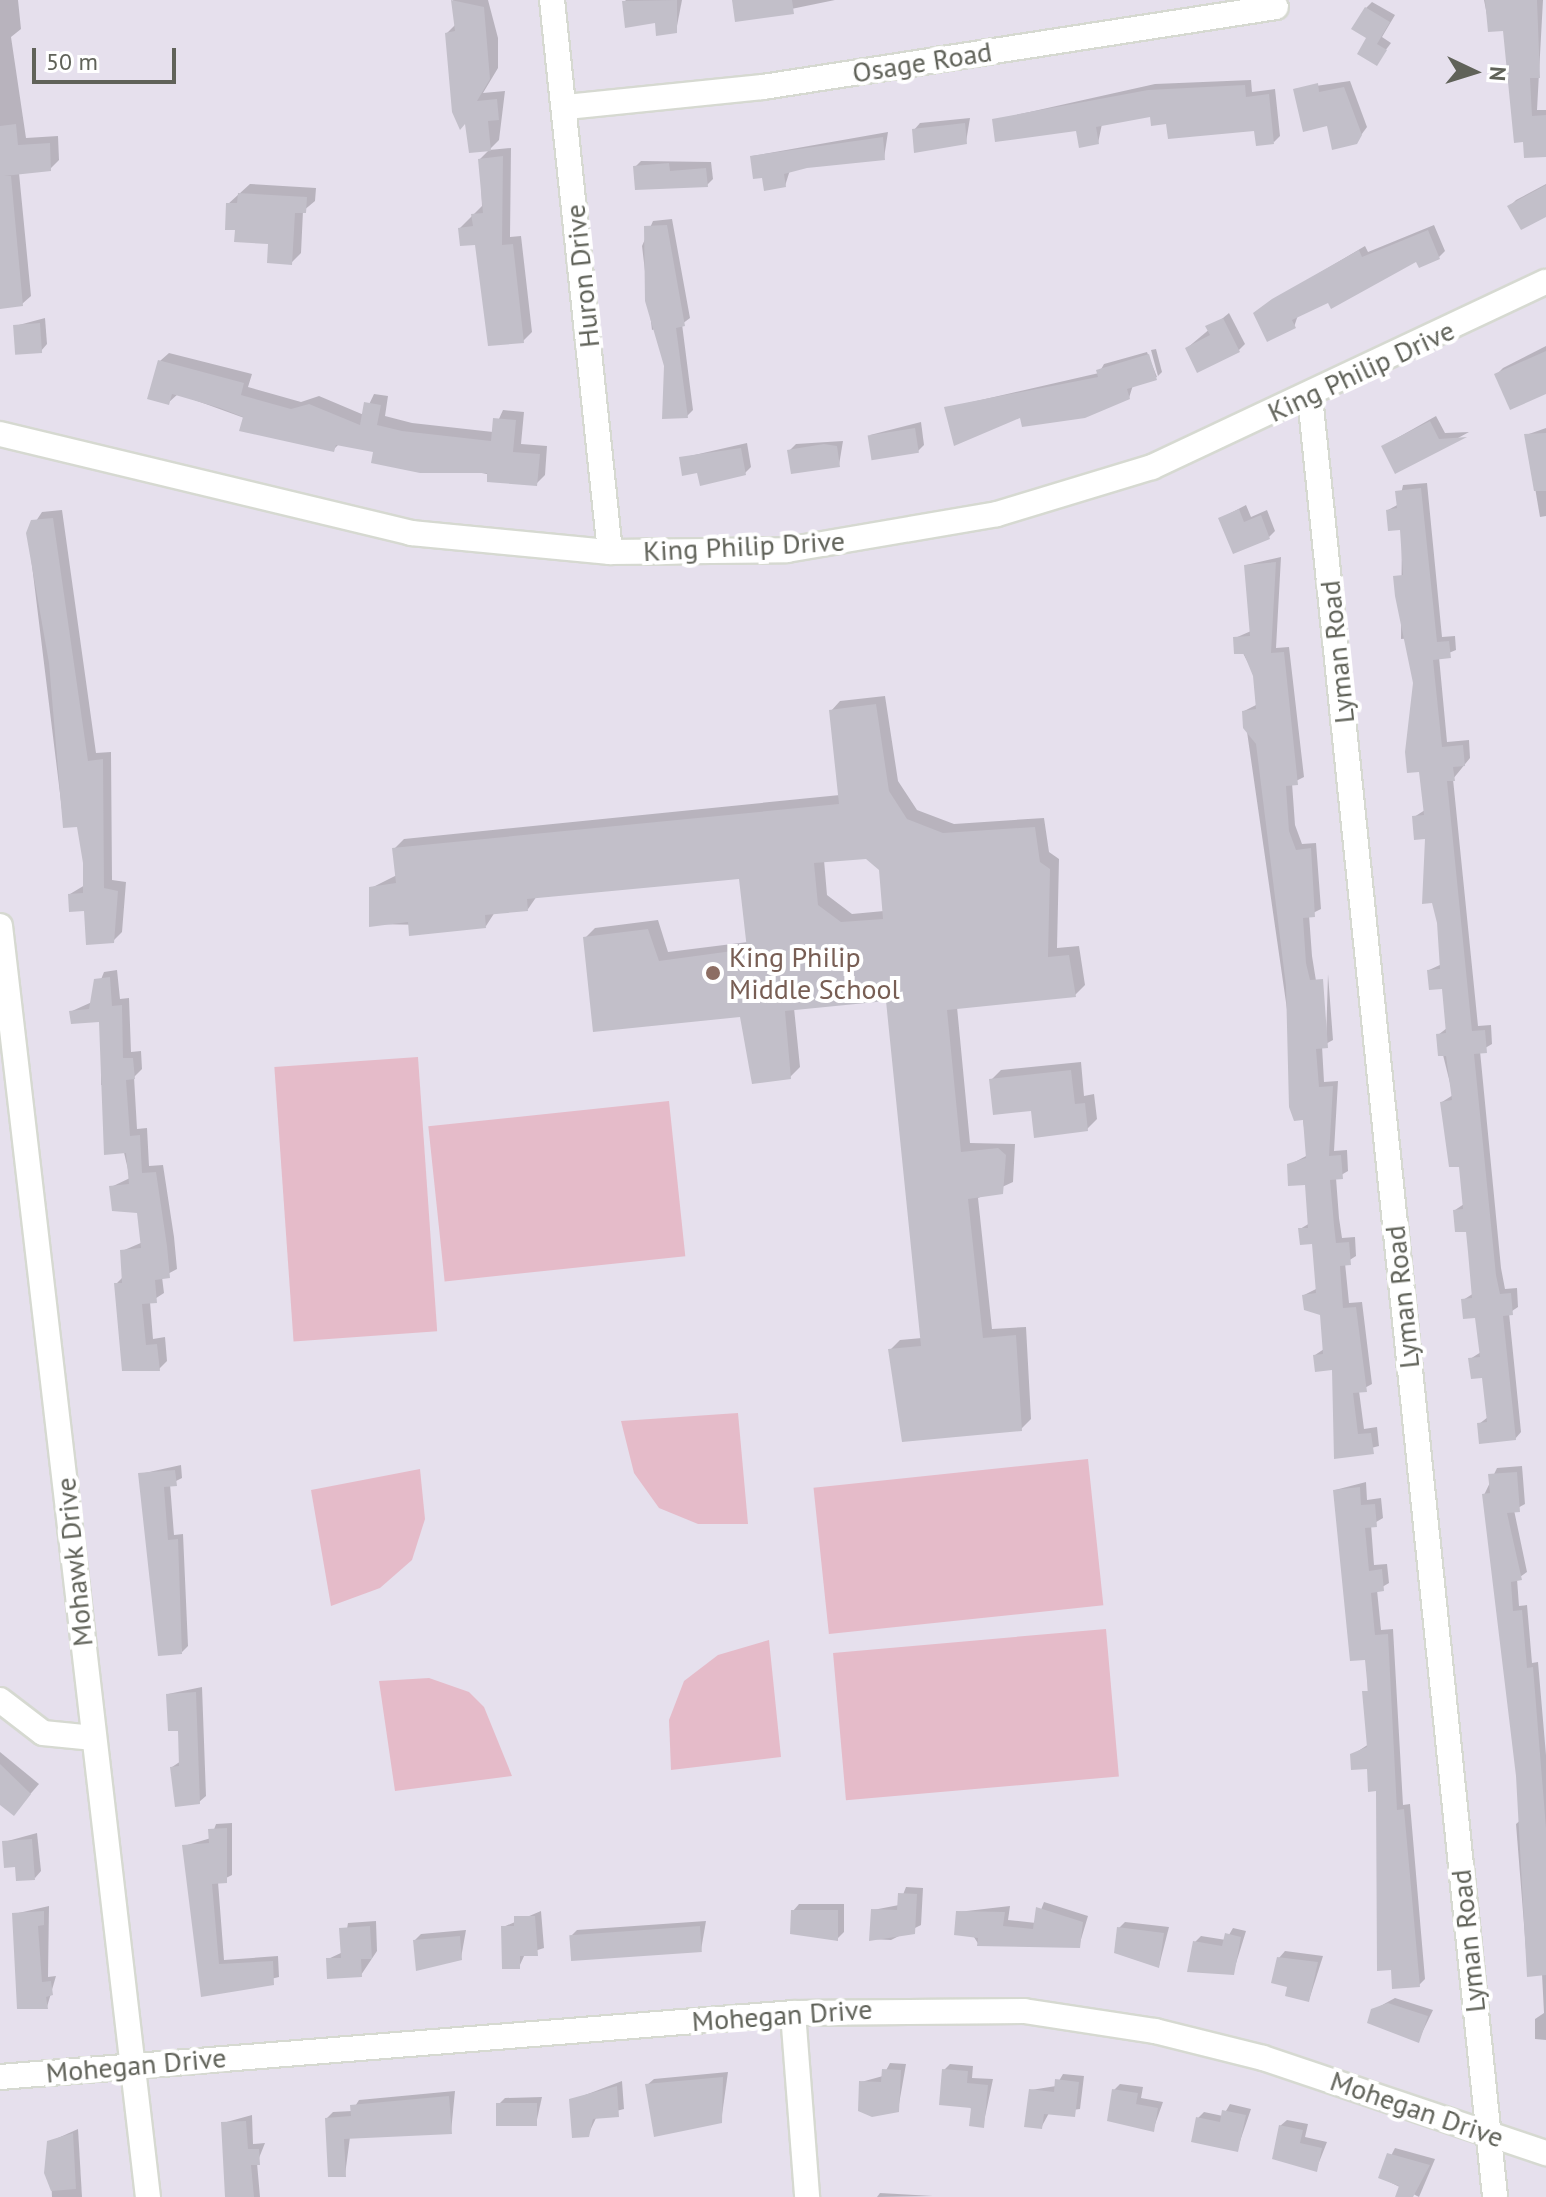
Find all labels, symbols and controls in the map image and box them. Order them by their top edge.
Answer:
scale bar [36,32,180,82]
north arrow [1434,32,1514,112]
street label: Osage Road [850,34,994,90]
text: 50 m [46,46,98,77]
text: N [1483,65,1512,82]
street label: Huron Drive [558,203,606,349]
street label: King Philip Drive [1262,313,1460,429]
street label: King Philip Drive [642,524,846,568]
street label: Lyman Road [1313,579,1361,725]
place label: King Philip Middle School [729,940,900,1006]
marker: King Philip Middle School [704,964,722,982]
street label: Lyman Road [1378,1224,1426,1370]
street label: Mohawk Drive [48,1475,100,1649]
street label: Lyman Road [1444,1868,1492,2014]
street label: Mohegan Drive [691,1992,873,2038]
street label: Mohegan Drive [44,2040,228,2090]
street label: Mohegan Drive [1326,2064,1508,2154]

